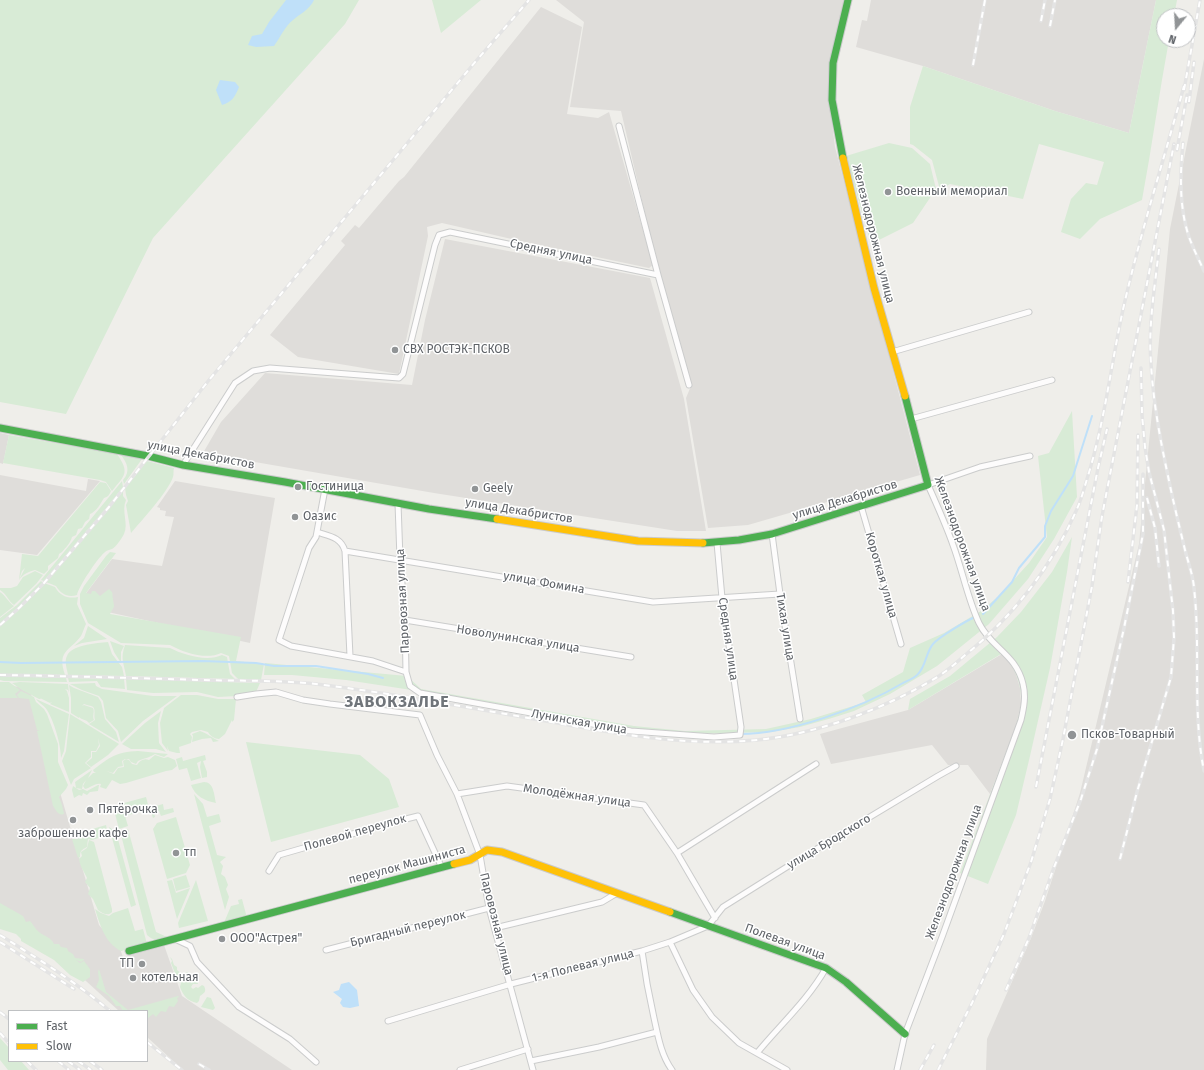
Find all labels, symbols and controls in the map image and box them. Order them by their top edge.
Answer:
north arrow [1156,8,1196,48]
text: N [1167,32,1178,46]
street label: Железнодорожная улица [849,163,897,305]
place label: Военный мемориал [896,185,1008,199]
marker: Военный мемориал [883,187,893,197]
street label: Средняя улица [508,236,594,268]
place label: СВХ РОСТЭК-ПСКОВ [403,343,510,357]
marker: СВХ РОСТЭК-ПСКОВ [390,345,400,355]
street label: улица Декабристов [146,438,256,472]
street label: Железнодорожная улица [931,475,993,613]
street label: улица Декабристов [791,477,899,523]
place label: Гостиница [306,480,364,494]
marker: Гостиница [293,482,303,492]
place label: Geely [483,482,513,496]
marker: Geely [470,484,480,494]
street label: улица Декабристов [464,495,574,527]
place label: Оазис [303,510,337,524]
marker: Оазис [290,512,300,522]
street label: Короткая улица [862,530,900,620]
street label: Паровозная улица [393,548,413,654]
street label: улица Фомина [502,569,586,597]
street label: Тихая улица [773,592,797,662]
street label: Средняя улица [715,596,741,682]
street label: Новолунинская улица [455,622,581,656]
district label: ЗАВОКЗАЛЬЕ [344,693,450,713]
street label: Лунинская улица [530,707,628,737]
place label: Псков-Товарный [1081,728,1175,742]
marker: Псков-Товарный [1066,729,1078,741]
street label: Молодёжная улица [522,781,632,811]
place label: Пятёрочка [98,803,158,817]
street label: Железнодорожная улица [923,803,985,941]
marker: Пятёрочка [85,805,95,815]
street label: улица Бродского [785,811,873,873]
street label: Полевой переулок [302,812,408,854]
marker: заброшенное кафе [68,815,78,825]
place label: заброшенное кафе [18,827,128,841]
street label: переулок Машиниста [347,842,467,888]
place label: тп [184,846,196,860]
marker: тп [171,848,181,858]
street label: Паровозная улица [476,871,516,977]
street label: Бригадный переулок [349,908,467,950]
street label: Полевая улица [743,921,827,963]
place label: ООО"Астрея" [230,932,302,946]
marker: ООО"Астрея" [217,934,227,944]
street label: 1-я Полевая улица [531,946,635,986]
place label: ТП [120,957,134,971]
marker: ТП [137,959,147,969]
place label: котельная [141,971,199,985]
marker: котельная [128,973,138,983]
legend [8,1010,148,1062]
text: Fast [46,1019,68,1033]
text: Slow [46,1039,72,1053]

